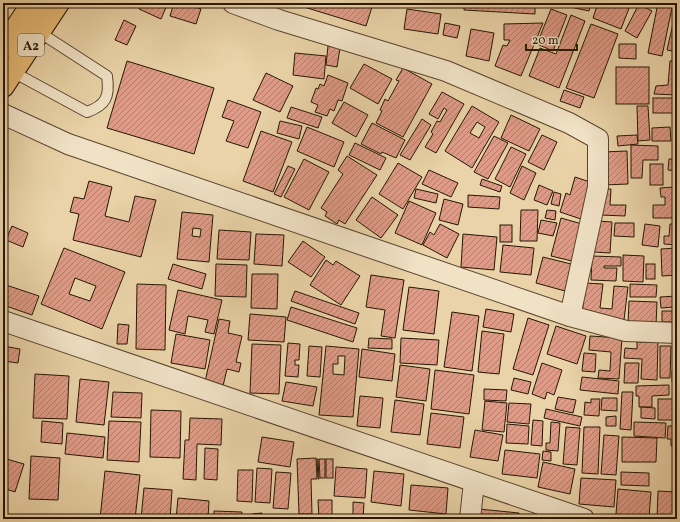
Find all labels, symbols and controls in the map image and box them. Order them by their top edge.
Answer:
scale bar [526,26,577,52]
text: 20 m [532,33,559,49]
road number: A2 [18,34,44,56]

